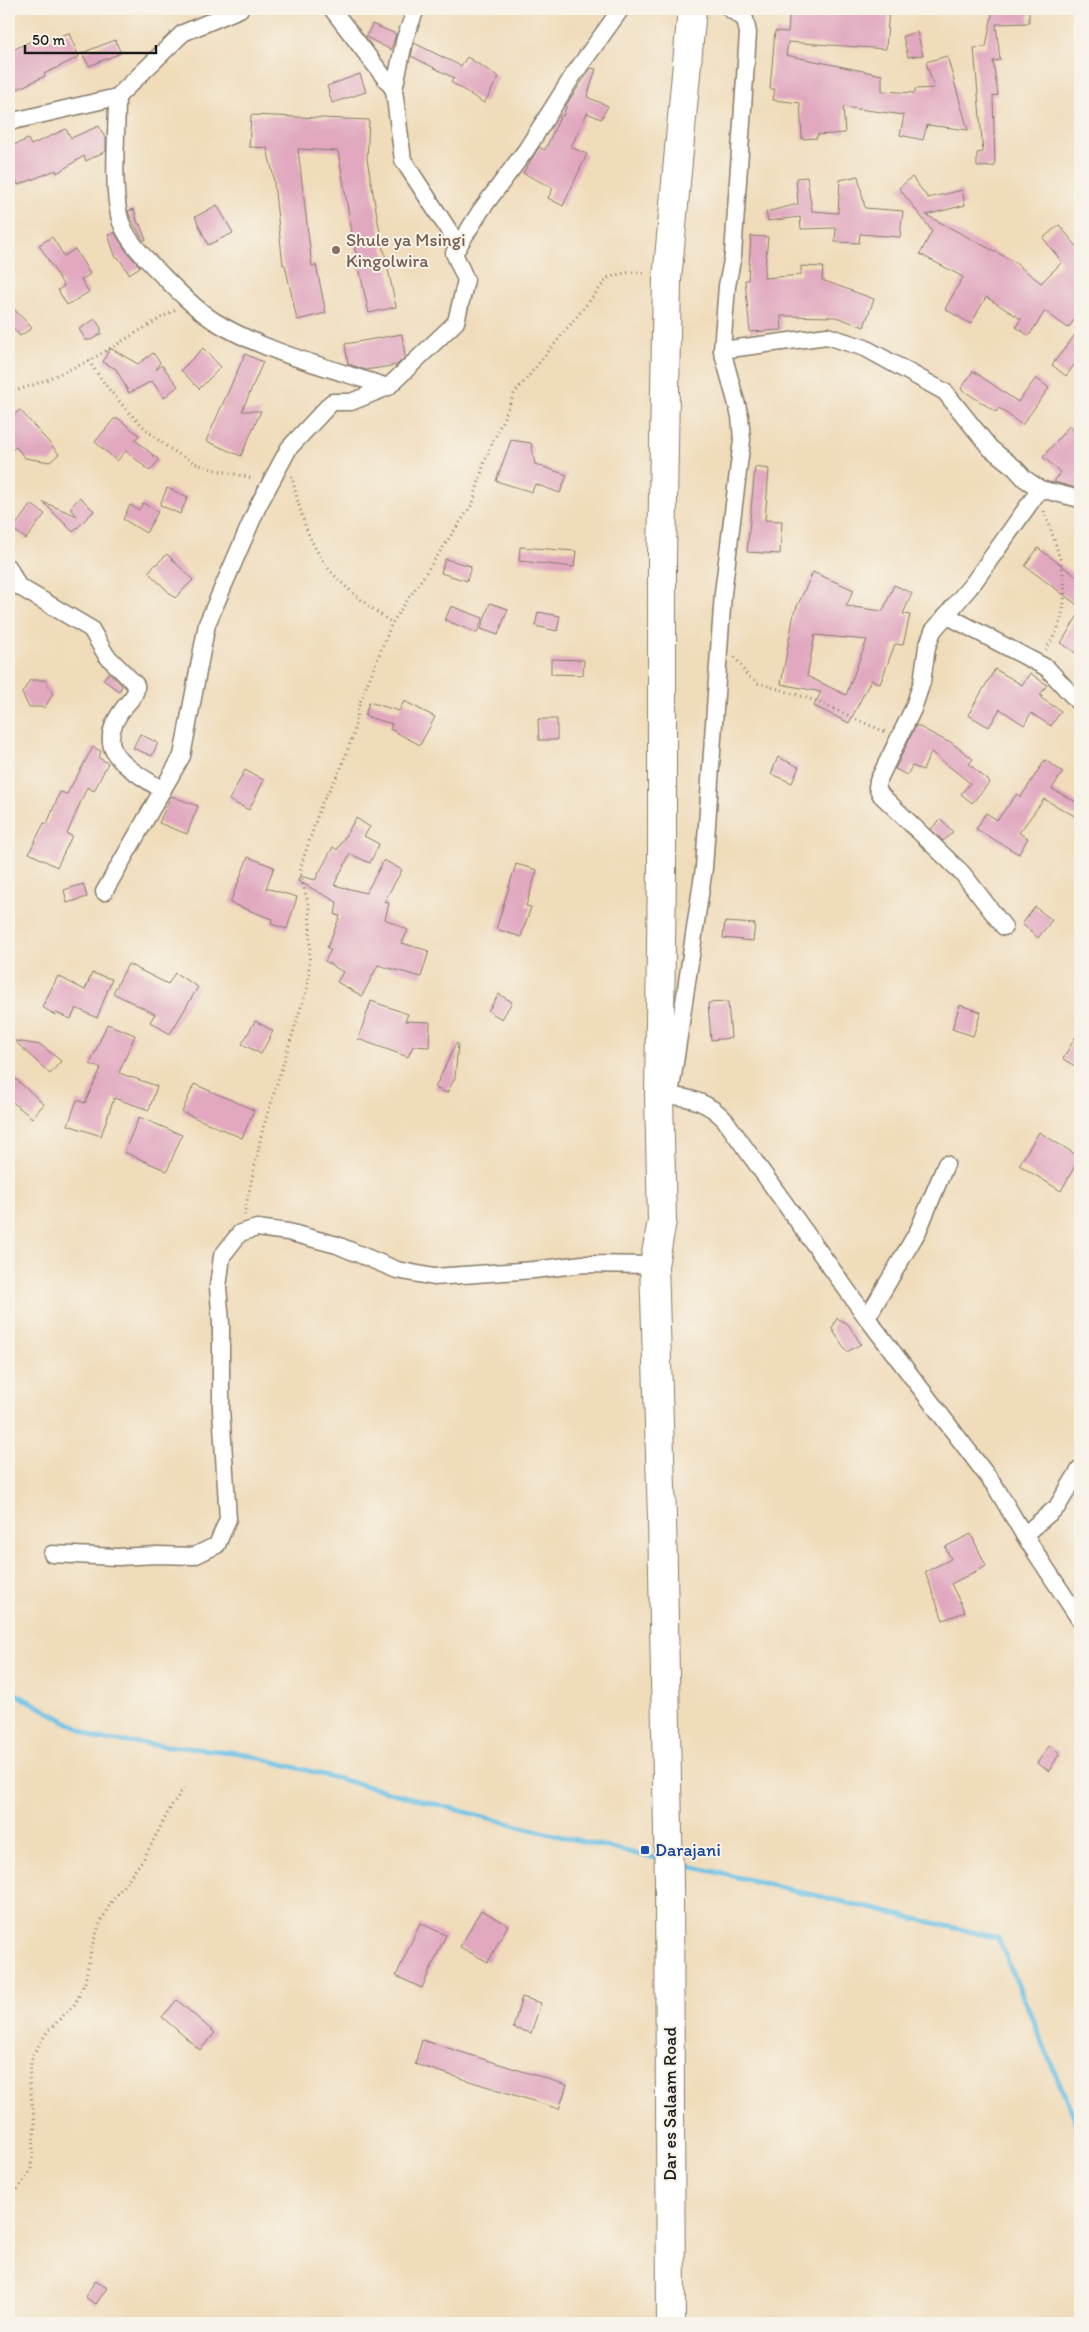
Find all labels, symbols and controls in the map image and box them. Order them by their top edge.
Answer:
scale bar [25,22,156,54]
text: 50 m [32,31,65,49]
place label: Shule ya Msingi Kingolwira [346,229,466,272]
marker: Shule ya Msingi Kingolwira [330,244,342,256]
place label: Darajani [655,1839,721,1861]
marker: Darajani [639,1844,651,1856]
street label: Dar es Salaam Road [659,2027,681,2181]

